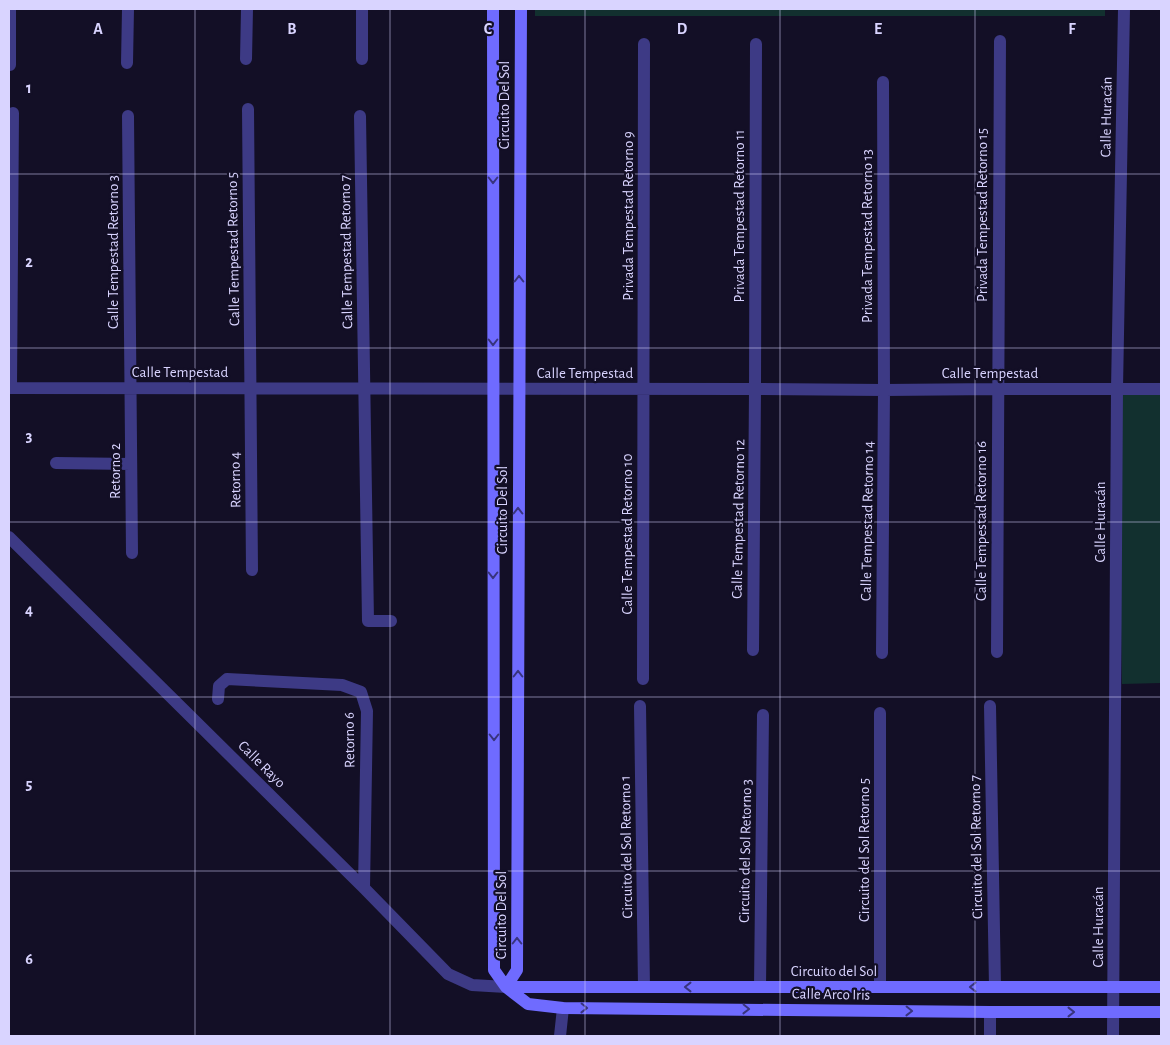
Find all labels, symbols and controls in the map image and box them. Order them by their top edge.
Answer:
text: A [93,21,103,37]
text: B [287,21,297,37]
text: C [484,21,493,37]
text: D [677,21,688,37]
text: E [874,21,882,37]
text: F [1068,21,1076,37]
street label: Circuito Del Sol [497,61,512,149]
street label: Calle Huracán [1098,76,1115,158]
text: 1 [26,80,32,96]
street label: Privada Tempestad Retorno 15 [975,128,990,302]
street label: Privada Tempestad Retorno 11 [732,130,747,302]
street label: Privada Tempestad Retorno 9 [621,131,636,301]
street label: Privada Tempestad Retorno 13 [860,149,875,323]
street label: Calle Tempestad Retorno 5 [225,172,242,326]
street label: Calle Tempestad Retorno 3 [106,175,121,329]
street label: Calle Tempestad Retorno 7 [338,175,355,329]
one-way arrow [488,176,498,184]
text: 2 [25,254,33,270]
one-way arrow [514,275,524,282]
one-way arrow [488,339,498,347]
street label: Calle Tempestad [132,365,228,380]
street label: Calle Tempestad [537,366,633,381]
street label: Calle Tempestad [942,366,1038,381]
text: 3 [26,428,33,444]
street label: Calle Tempestad Retorno 12 [730,439,747,599]
street label: Calle Tempestad Retorno 14 [859,441,876,601]
street label: Calle Tempestad Retorno 16 [974,441,989,601]
street label: Retorno 2 [108,443,123,499]
street label: Retorno 4 [228,452,243,508]
street label: Calle Tempestad Retorno 10 [620,454,635,614]
street label: Circuito Del Sol [495,466,510,554]
street label: Calle Huracán [1093,482,1108,562]
one-way arrow [513,507,523,515]
one-way arrow [488,572,498,579]
text: 4 [25,602,33,618]
one-way arrow [513,670,523,678]
street label: Retorno 6 [342,712,357,768]
one-way arrow [489,734,499,742]
street label: Calle Rayo [235,738,288,791]
street label: Circuito del Sol Retorno 1 [618,775,635,919]
street label: Circuito del Sol Retorno 7 [968,775,985,919]
text: 5 [26,776,33,792]
street label: Circuito del Sol Retorno 5 [857,778,872,922]
street label: Circuito del Sol Retorno 3 [737,779,754,923]
street label: Circuito Del Sol [494,871,509,959]
street label: Calle Huracán [1091,887,1106,967]
one-way arrow [512,937,522,945]
text: 6 [25,951,33,967]
street label: Circuito del Sol [791,964,877,979]
one-way arrow [683,982,691,992]
one-way arrow [968,982,976,992]
street label: Calle Arco Iris [792,986,870,1003]
one-way arrow [580,1003,588,1013]
one-way arrow [742,1004,750,1014]
one-way arrow [905,1006,913,1016]
one-way arrow [1068,1007,1075,1017]

